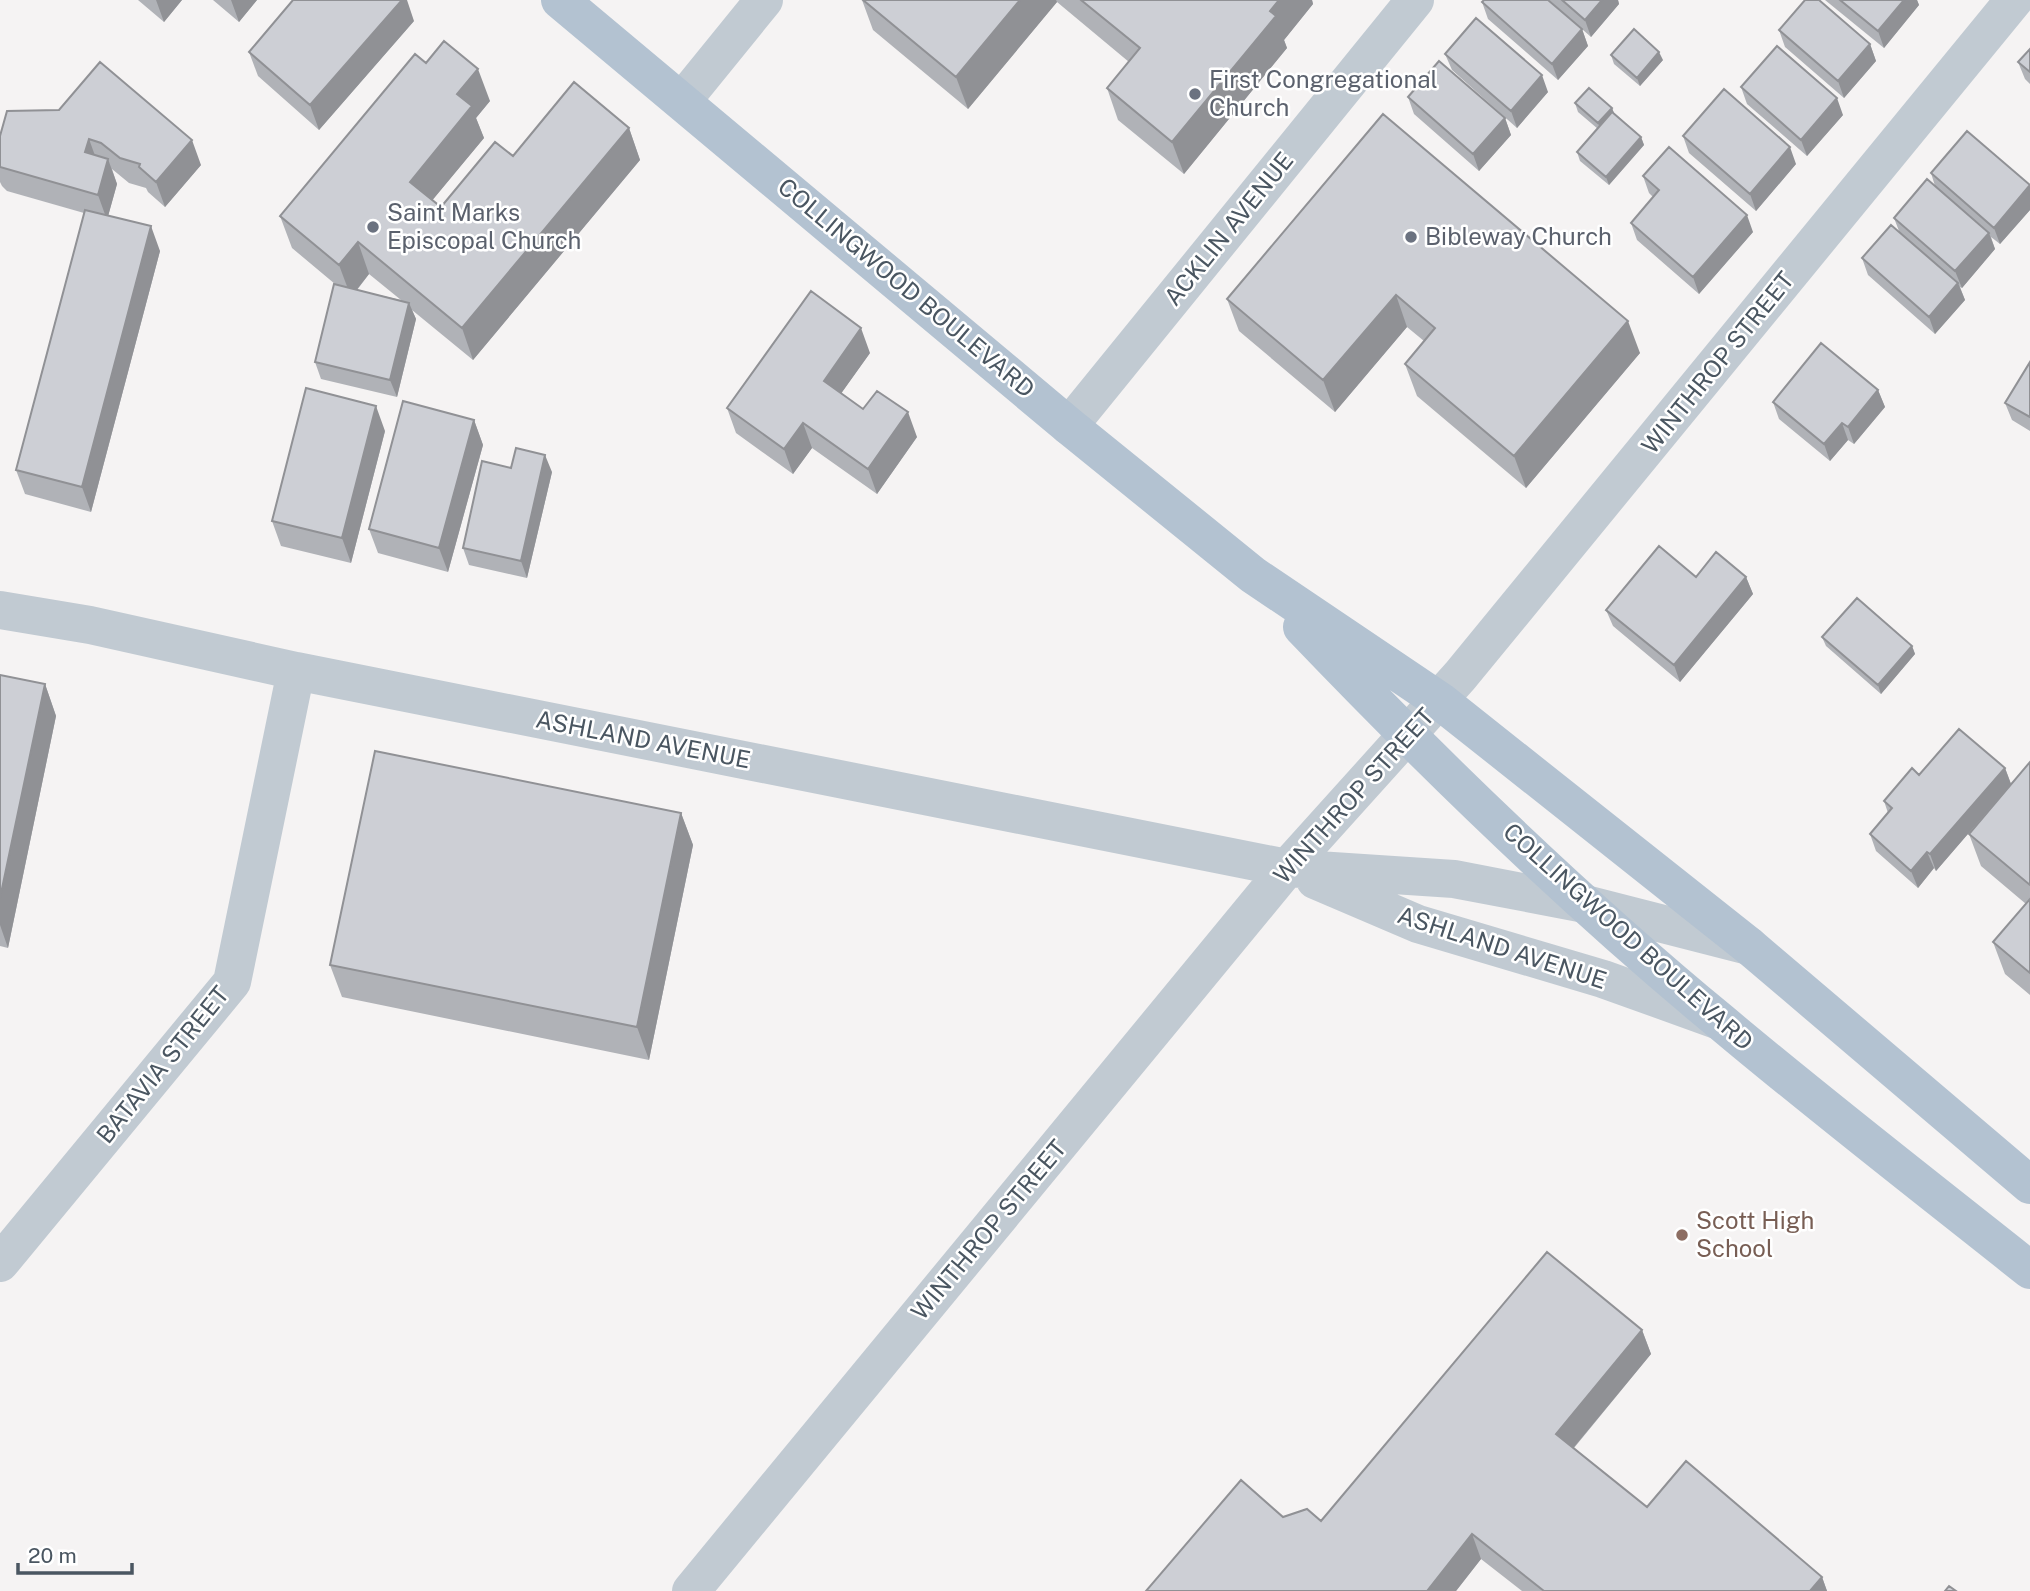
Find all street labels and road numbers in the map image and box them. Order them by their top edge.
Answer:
street label: ACKLIN AVENUE [1158,146,1299,311]
street label: COLLINGWOOD BOULEVARD [773,172,1040,403]
street label: WINTHROP STREET [1635,266,1799,459]
street label: WINTHROP STREET [1267,702,1439,889]
street label: ASHLAND AVENUE [533,704,753,774]
street label: COLLINGWOOD BOULEVARD [1498,817,1759,1056]
street label: ASHLAND AVENUE [1394,900,1610,994]
street label: BATAVIA STREET [90,980,234,1149]
street label: WINTHROP STREET [905,1134,1072,1325]

